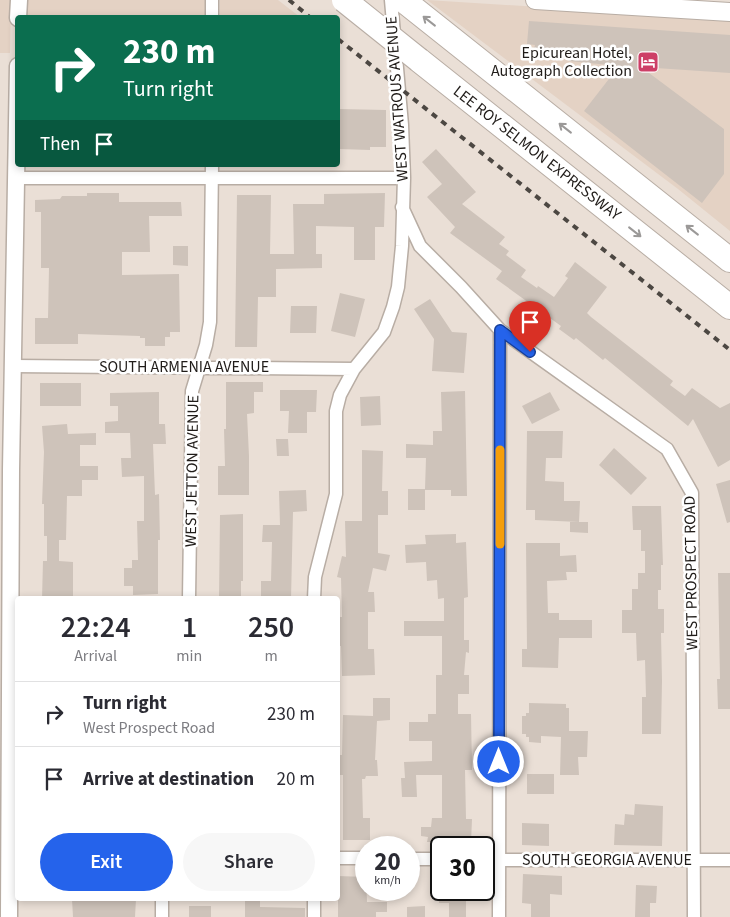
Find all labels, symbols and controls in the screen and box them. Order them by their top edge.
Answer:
one-way arrow [423,15,436,26]
street label: WEST WATROUS AVENUE [380,16,414,182]
text: 230 m [123,27,215,77]
icon: right [40,35,105,100]
place label: Epicurean Hotel, Autograph Collection [491,42,632,82]
hotel icon: Epicurean Hotel, Autograph Collection [636,50,660,74]
text: Turn right [123,73,213,105]
street label: LEE ROY SELMON EXPRESSWAY [449,80,626,226]
one-way arrow [558,123,571,134]
icon: arrive [90,130,118,158]
text: Then [40,131,80,158]
one-way arrow [686,224,699,235]
one-way arrow [629,226,642,237]
pin [509,301,551,352]
icon: arrive [516,308,544,336]
street label: SOUTH ARMENIA AVENUE [99,356,269,378]
street label: WEST JETTON AVENUE [180,395,204,547]
street label: WEST PROSPECT ROAD [679,495,703,650]
text: 22:24 [61,606,131,649]
text: 1 [182,606,197,649]
text: 250 [248,606,294,649]
text: Arrival [74,645,117,667]
text: min [176,645,202,667]
text: m [265,645,278,667]
text: Turn right [83,690,167,717]
icon: right [40,700,68,728]
text: 230 m [267,701,315,728]
text: West Prospect Road [83,717,215,739]
position arrow [472,735,524,787]
icon: arrive [40,765,68,793]
text: Arrive at destination [83,766,254,793]
text: 20 m [277,766,315,793]
button: Exit [40,833,173,891]
button: Share [183,833,315,891]
speed limit sign: 30 [430,836,495,901]
text: 20 [374,844,401,880]
street label: SOUTH GEORGIA AVENUE [522,849,692,871]
text: km/h [374,872,401,889]

